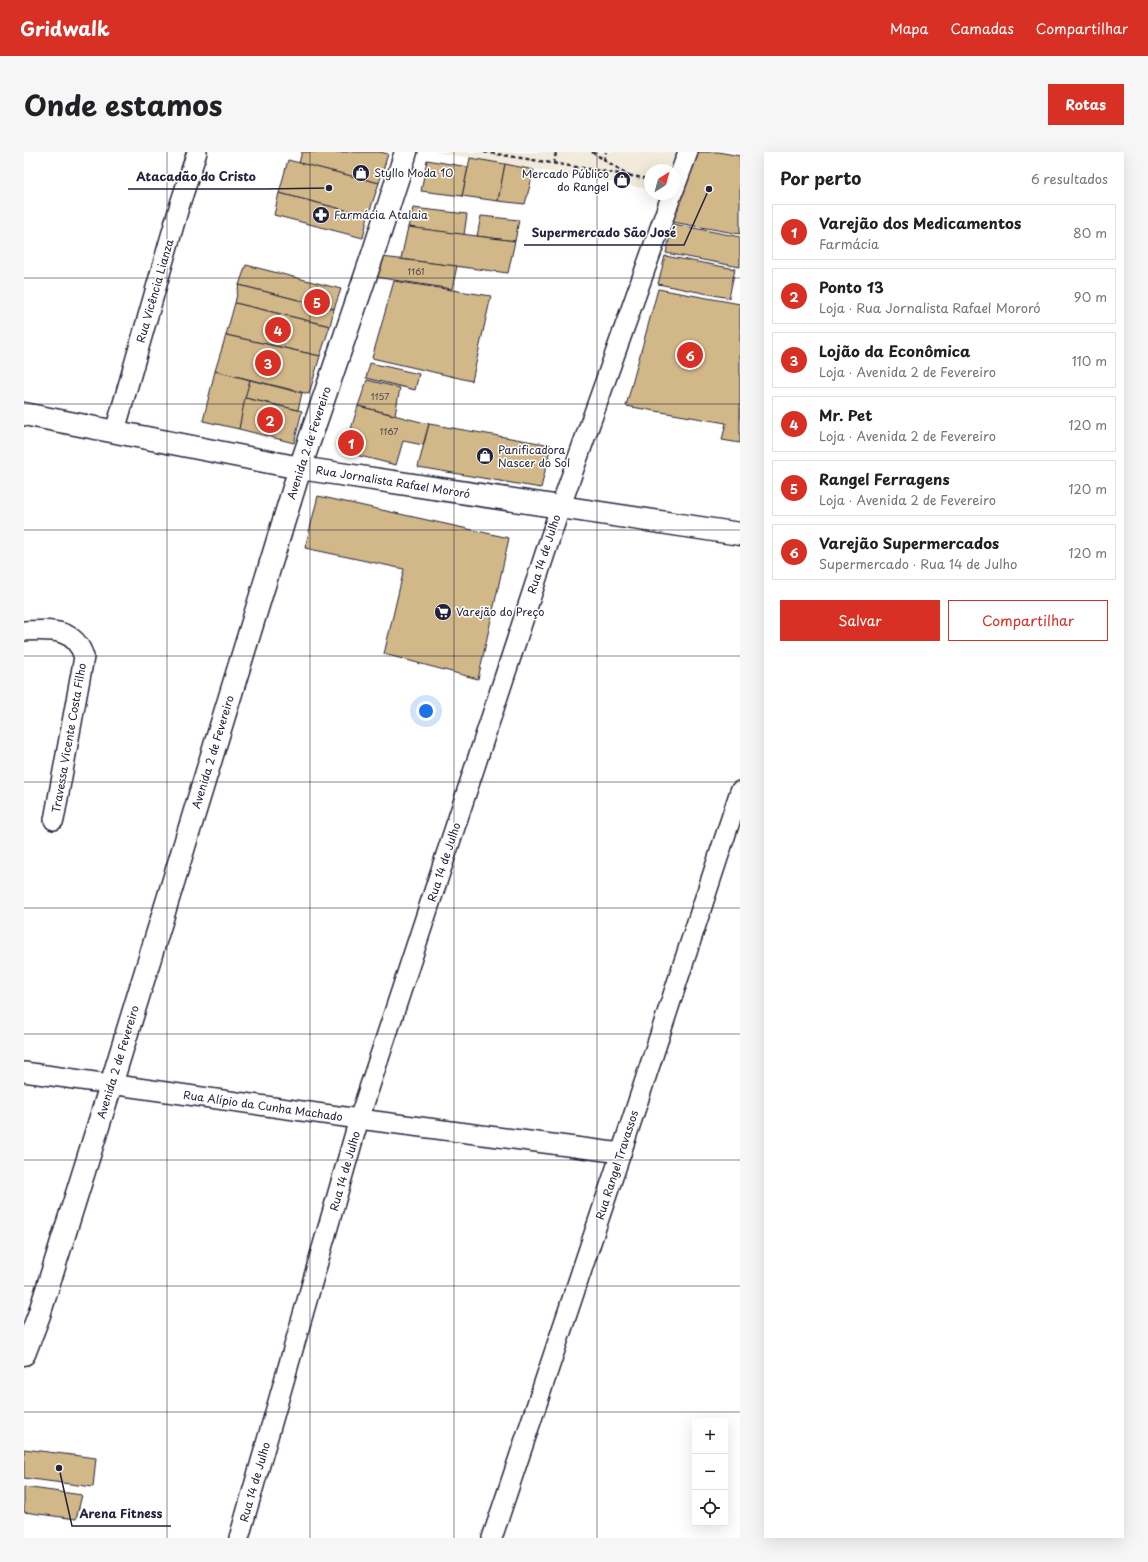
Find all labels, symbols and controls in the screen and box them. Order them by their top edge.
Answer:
text: Gridwalk [20,14,110,42]
text: Mapa [890,18,928,39]
text: Camadas [950,18,1014,39]
text: Compartilhar [1036,18,1128,39]
text: Onde estamos [24,83,223,126]
button: Rotas [1048,84,1124,125]
shop icon: Styllo Moda 10 [351,163,371,183]
place label: Styllo Moda 10 [374,164,453,181]
north arrow [644,164,680,200]
callout: Atacadão do Cristo [128,165,264,189]
place label: Mercado Público do Rangel [522,165,609,195]
text: Por perto [780,165,861,191]
text: Atacadão do Cristo [136,167,256,185]
text: 6 resultados [1031,169,1108,188]
shop icon: Mercado Público do Rangel [612,170,632,190]
pharmacy icon: Farmácia Atalaia [311,205,331,225]
place label: Farmácia Atalaia [334,206,428,223]
text: Varejão dos Medicamentos [819,211,1021,234]
callout: Supermercado São José [524,221,684,245]
text: Supermercado São José [532,223,676,241]
text: 1 [791,223,797,242]
text: 80 m [1073,223,1107,242]
text: Farmácia [819,234,879,253]
street label: Rua Vicência Lianza [132,237,177,345]
house number: 1161 [408,264,424,278]
text: Ponto 13 [819,275,884,298]
pin: 5 [304,287,330,317]
text: 2 [789,287,799,306]
text: 90 m [1074,287,1107,306]
text: Loja · Rua Jornalista Rafael Mororó [819,298,1041,317]
pin: 4 [265,315,291,345]
text: Lojão da Econômica [819,339,971,362]
pin: 6 [677,340,703,370]
pin: 3 [255,348,281,378]
text: 3 [790,351,798,370]
text: 110 m [1072,351,1107,370]
text: Loja · Avenida 2 de Fevereiro [819,362,996,381]
street label: Avenida 2 de Fevereiro [282,384,335,502]
house number: 1157 [371,389,389,403]
text: Mr. Pet [819,403,873,426]
pin: 2 [257,405,283,435]
text: 4 [790,415,798,434]
text: 120 m [1068,415,1107,434]
house number: 1167 [380,424,398,438]
text: Loja · Avenida 2 de Fevereiro [819,426,996,445]
pin: 1 [338,428,364,458]
place label: Panificadora Nascer do Sol [498,441,570,471]
shop icon: Panificadora Nascer do Sol [475,446,495,466]
street label: Rua Jornalista Rafael Mororó [315,461,471,502]
text: Rangel Ferragens [819,467,950,490]
text: 5 [790,479,798,498]
text: 120 m [1068,479,1107,498]
text: Loja · Avenida 2 de Fevereiro [819,490,996,509]
street label: Rua 14 de Julho [523,512,564,596]
text: Varejão Supermercados [819,531,999,554]
text: 6 [789,543,799,562]
text: 120 m [1068,543,1107,562]
text: Supermercado · Rua 14 de Julho [819,554,1017,573]
button: Salvar [780,600,940,641]
button: Compartilhar [948,600,1108,641]
supermarket icon: Varejão do Preço [433,602,453,622]
place label: Varejão do Preço [456,603,544,620]
street label: Travessa Vicente Costa Filho [47,662,90,814]
street label: Avenida 2 de Fevereiro [187,693,238,811]
your location [416,701,436,721]
street label: Rua 14 de Julho [423,820,464,904]
street label: Avenida 2 de Fevereiro [92,1003,143,1121]
street label: Rua Alípio da Cunha Machado [182,1086,344,1125]
street label: Rua Rangel Travassos [591,1108,642,1222]
street label: Rua 14 de Julho [325,1129,364,1213]
map controls [692,1418,728,1526]
button: + [692,1418,728,1454]
street label: Rua 14 de Julho [235,1440,274,1524]
button: − [692,1454,728,1490]
button: locate [692,1490,728,1526]
callout: Arena Fitness [72,1502,171,1526]
text: Arena Fitness [79,1504,163,1522]

